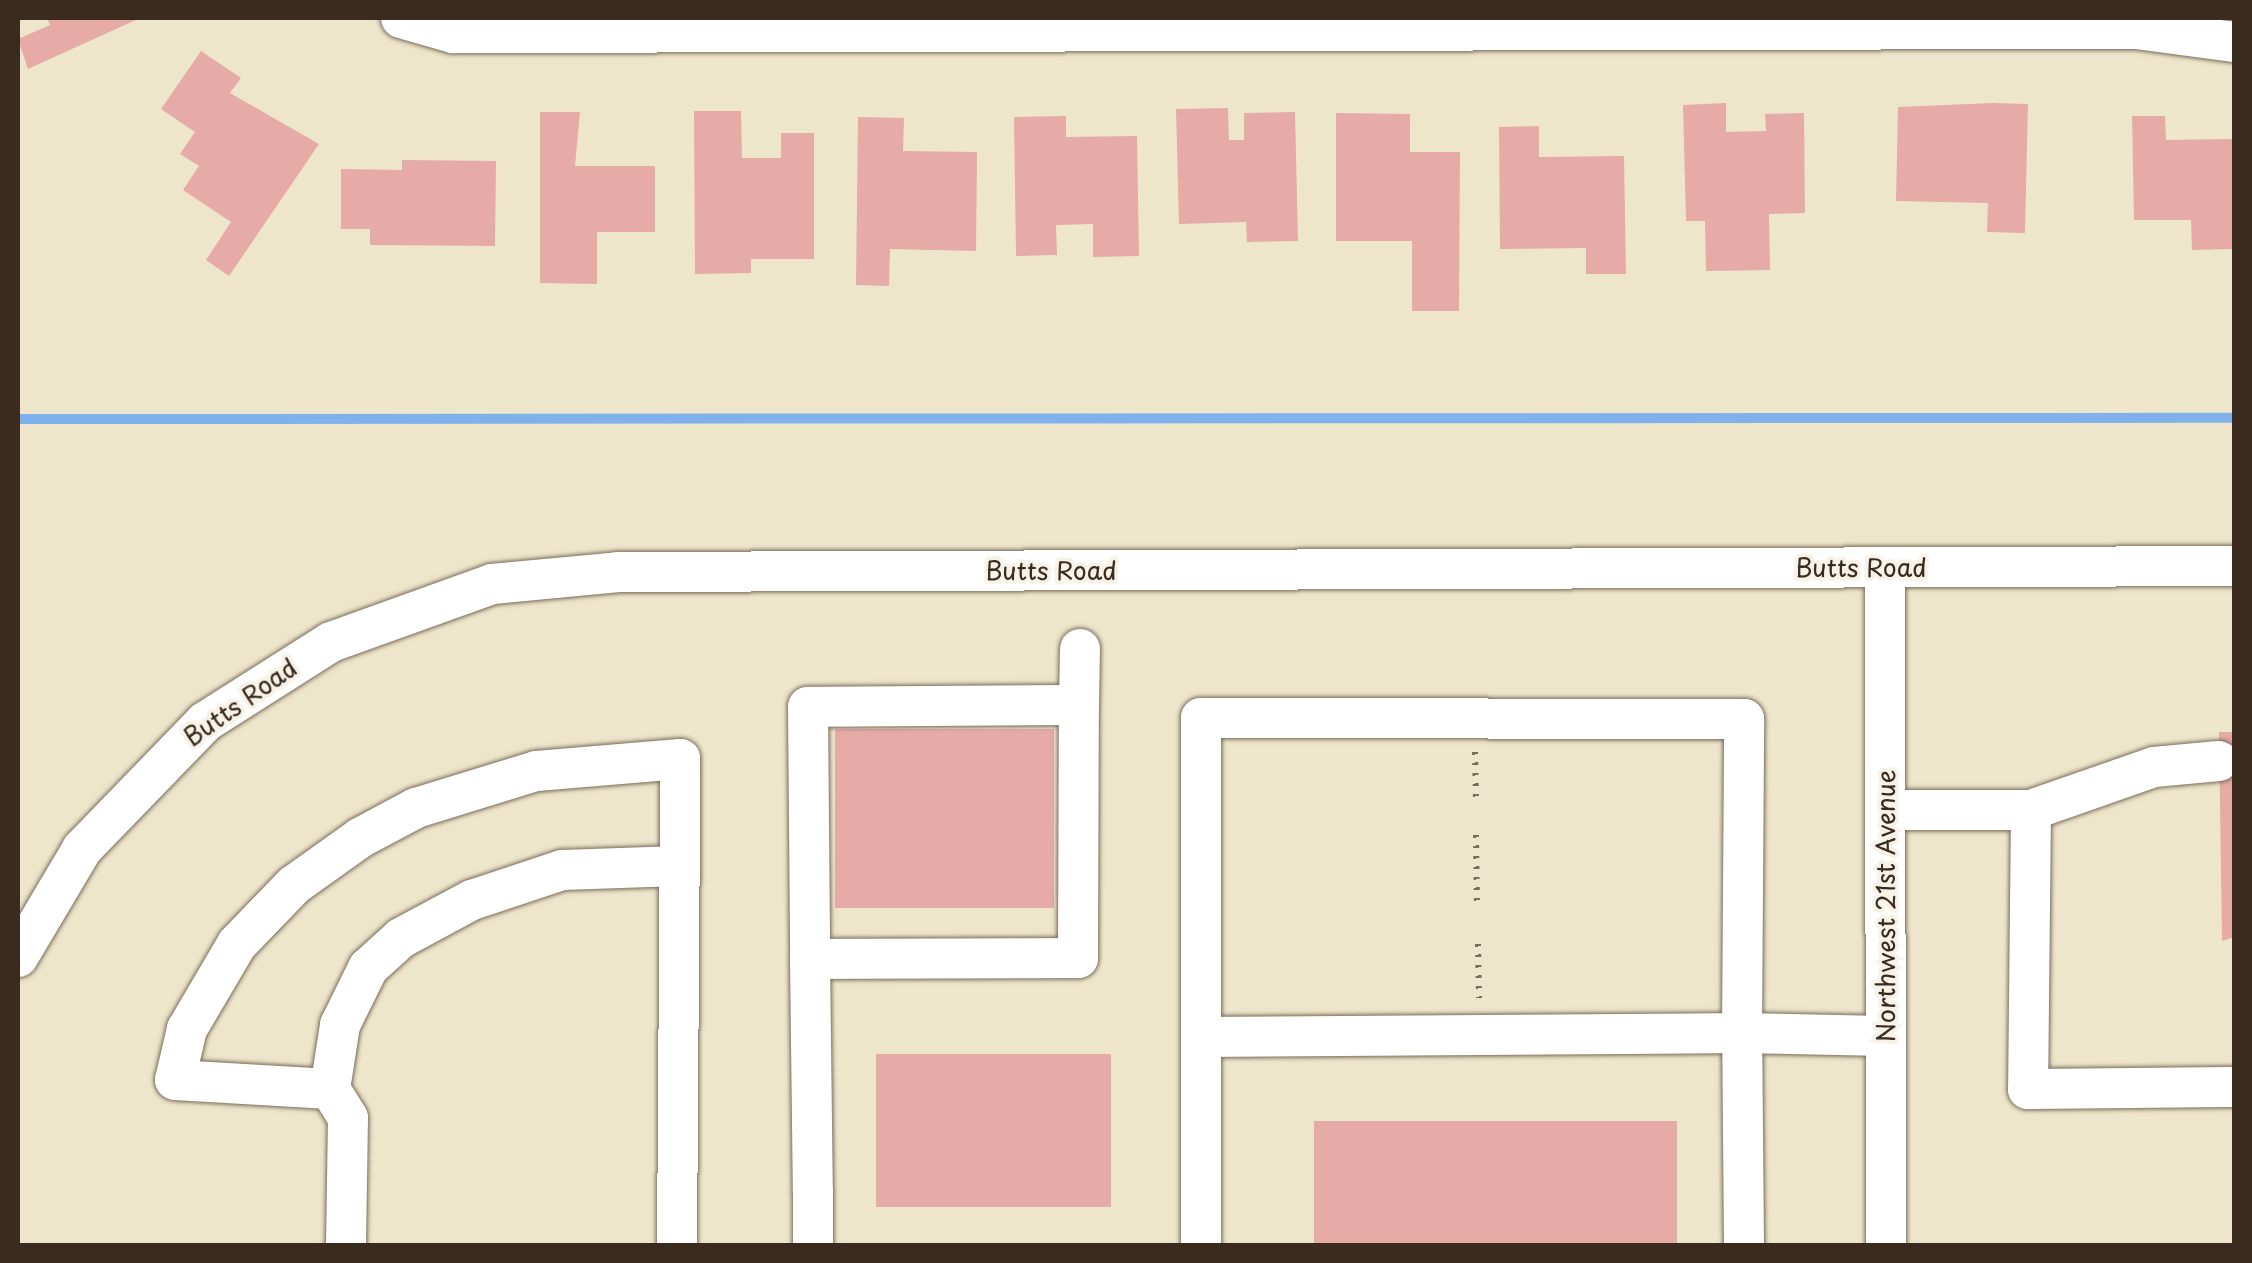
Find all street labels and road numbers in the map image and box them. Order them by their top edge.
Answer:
street label: Butts Road [1795,552,1927,582]
street label: Butts Road [985,555,1117,585]
street label: Butts Road [177,652,303,752]
street label: Northwest 21st Avenue [1870,768,1900,1044]

